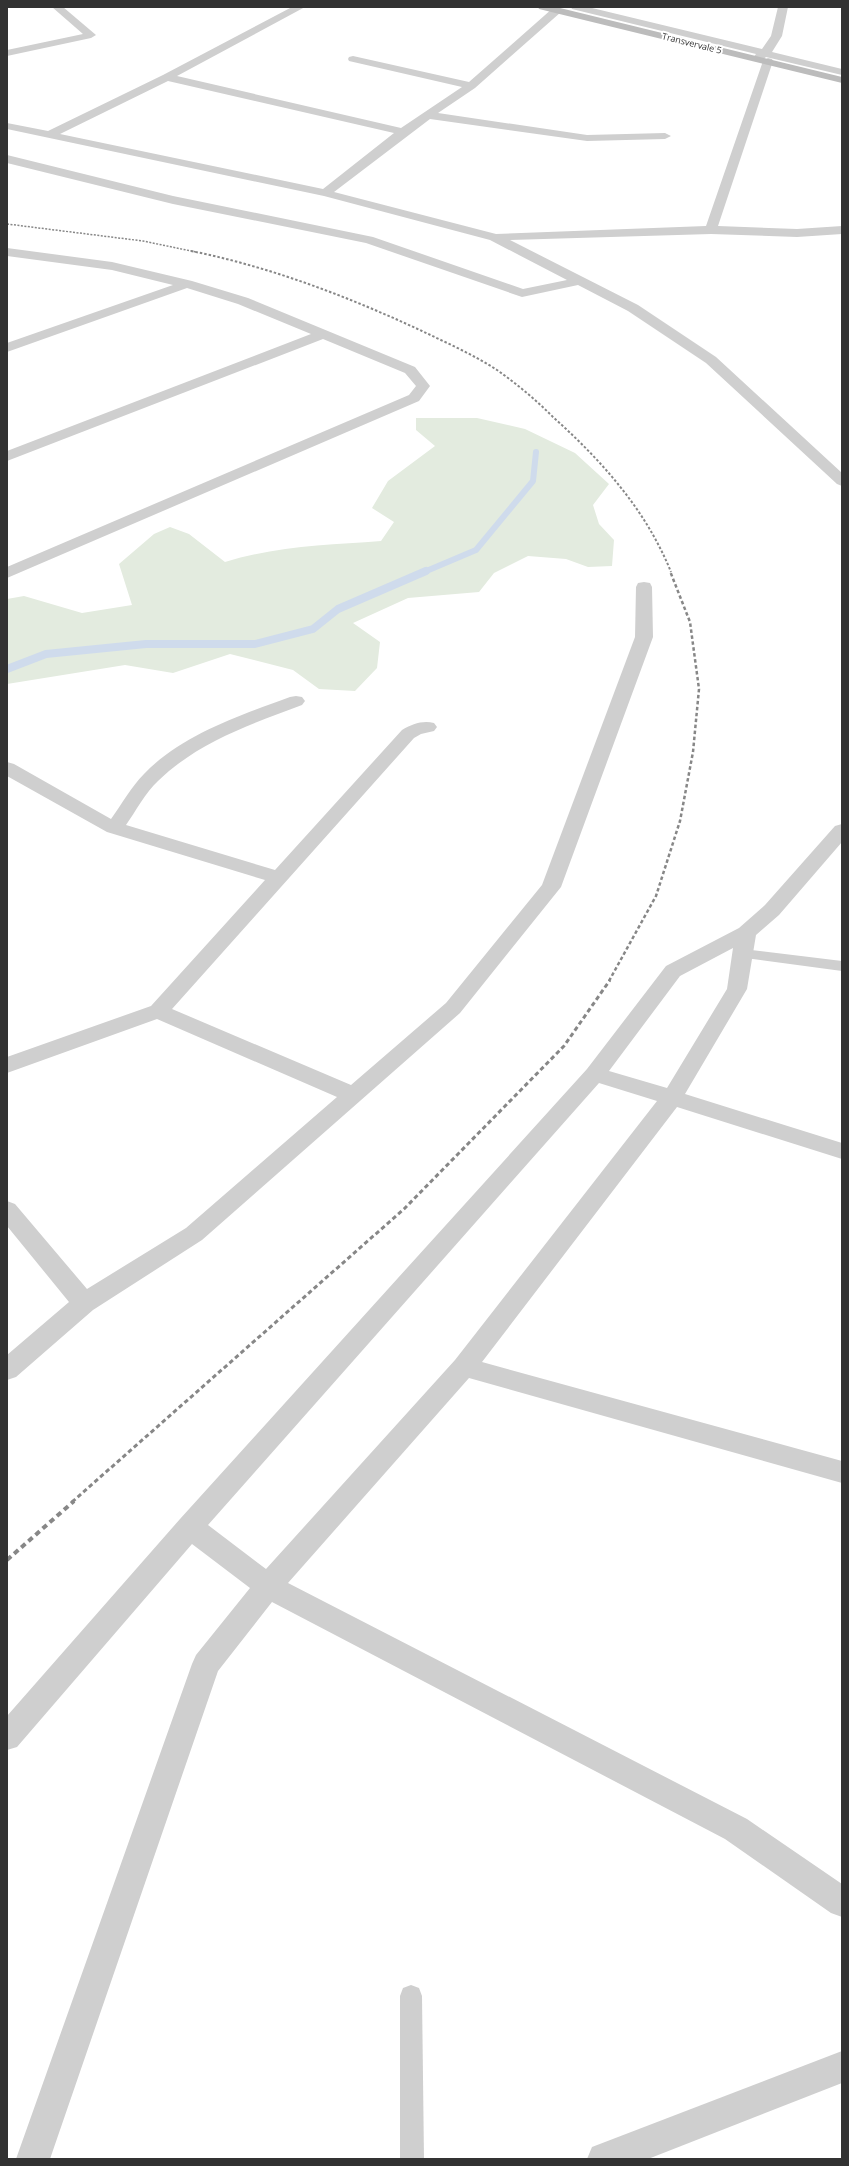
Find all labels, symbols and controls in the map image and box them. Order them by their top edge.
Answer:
street label: Transvervale 5 [661,29,723,57]

